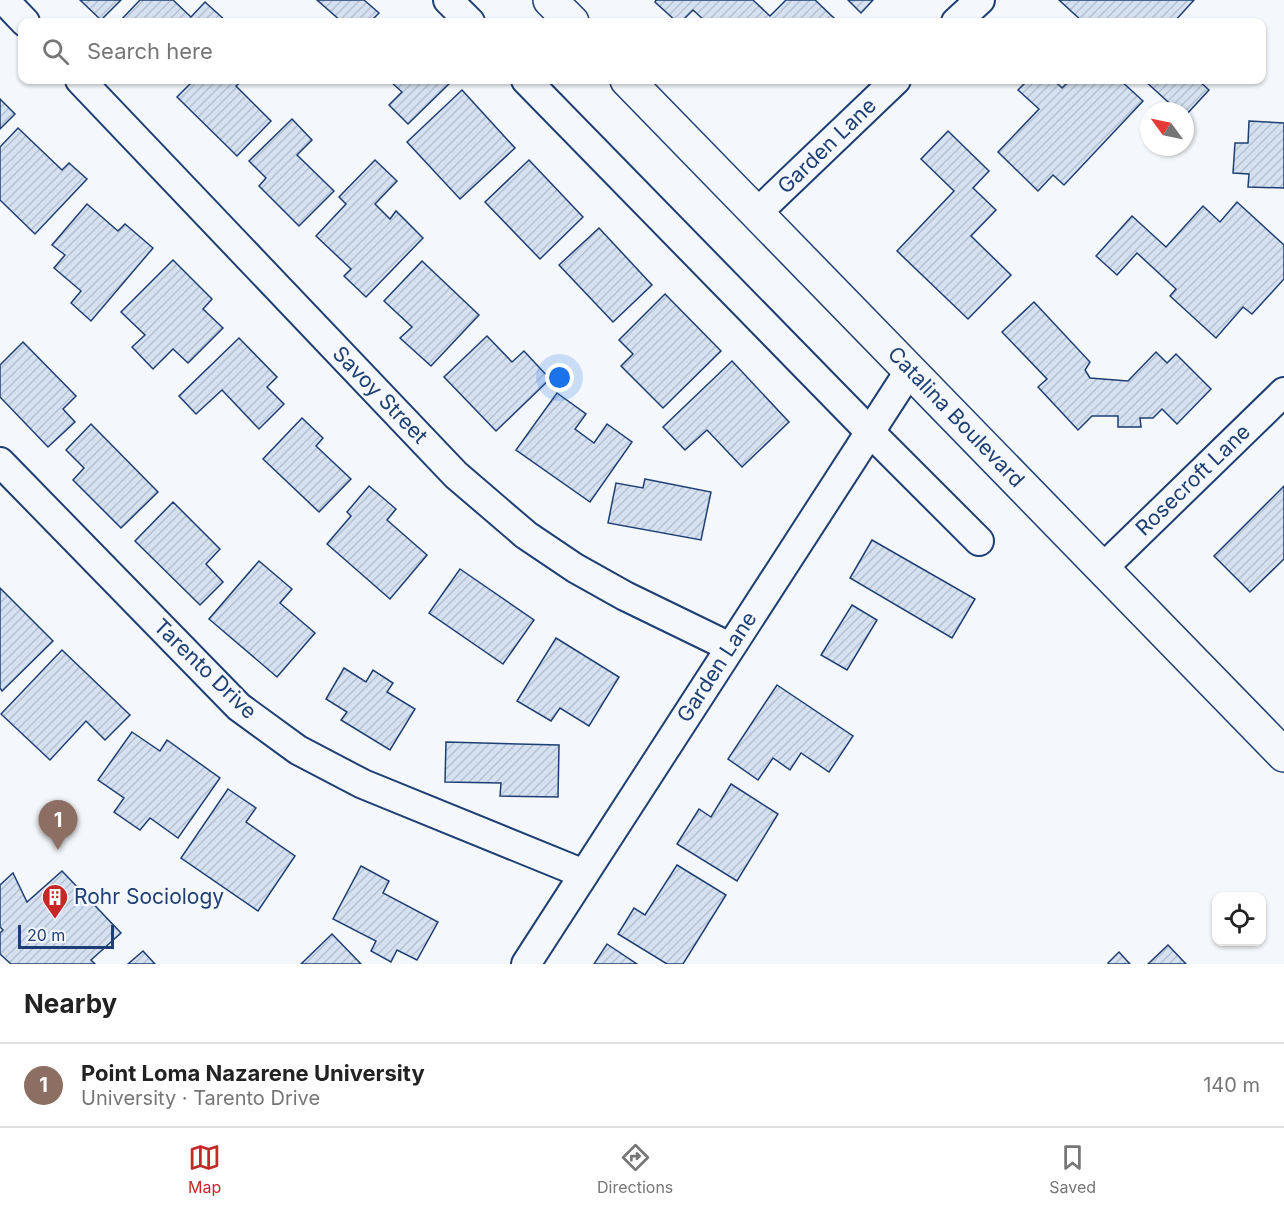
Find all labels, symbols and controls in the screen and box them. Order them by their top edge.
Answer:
search box [18,18,1266,84]
icon: search [39,35,72,68]
text: Search here [87,38,213,64]
street label: Garden Lane [772,93,881,199]
north arrow [1140,102,1194,156]
street label: Savoy Street [328,341,433,449]
street label: Catalina Boulevard [883,341,1030,492]
your location [545,363,574,392]
street label: Rosecroft Lane [1130,419,1255,541]
street label: Garden Lane [672,607,762,727]
street label: Tarento Drive [149,613,262,724]
pin: 1 [38,800,78,850]
building icon: Rohr Sociology [40,882,70,920]
place label: Rohr Sociology [74,884,224,909]
map controls [1212,892,1266,946]
button: locate [1212,892,1266,946]
scale bar [18,922,114,950]
text: 20 m [27,925,65,945]
text: Nearby [24,988,117,1019]
text: Point Loma Nazarene University [81,1060,425,1086]
text: 1 [39,1073,48,1097]
text: 140 m [1203,1073,1260,1097]
text: University · Tarento Drive [81,1086,320,1110]
tab: Map [188,1141,221,1197]
tab: Directions [597,1141,673,1197]
tab: Saved [1049,1141,1096,1197]

